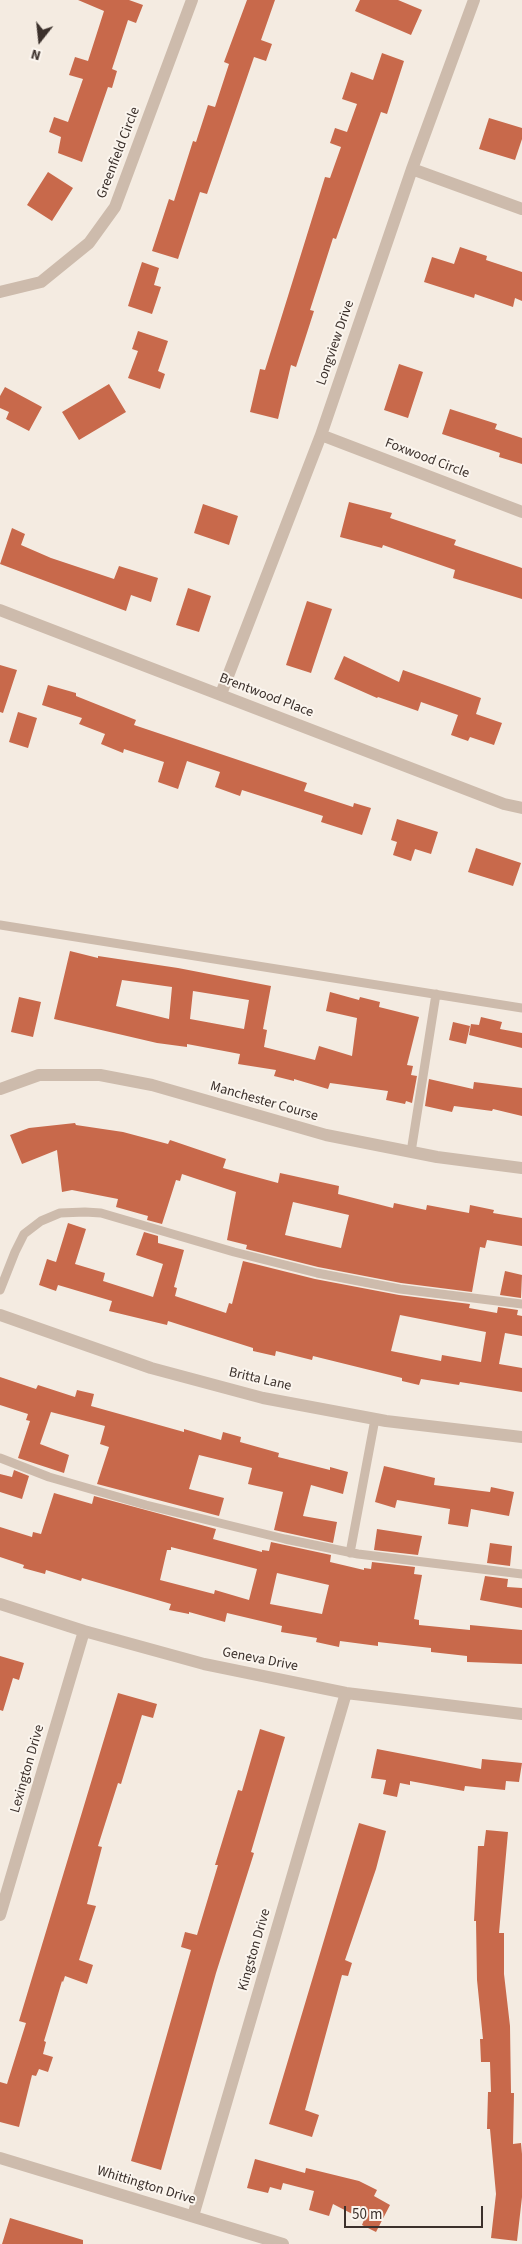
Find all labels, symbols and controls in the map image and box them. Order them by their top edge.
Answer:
north arrow [15,15,65,65]
text: N [29,44,43,65]
street label: Greenfield Circle [94,105,144,201]
street label: Longview Drive [314,298,358,388]
street label: Foxwood Circle [382,435,472,483]
street label: Brentwood Place [216,670,316,722]
street label: Manchester Course [208,1079,320,1125]
street label: Britta Lane [227,1365,293,1395]
street label: Geneva Drive [221,1644,299,1676]
street label: Lexington Drive [7,1723,49,1815]
street label: Kingston Drive [235,1907,275,1993]
street label: Whittington Drive [95,2163,197,2209]
scale bar [347,2196,486,2228]
text: 50 m [352,2204,382,2225]

